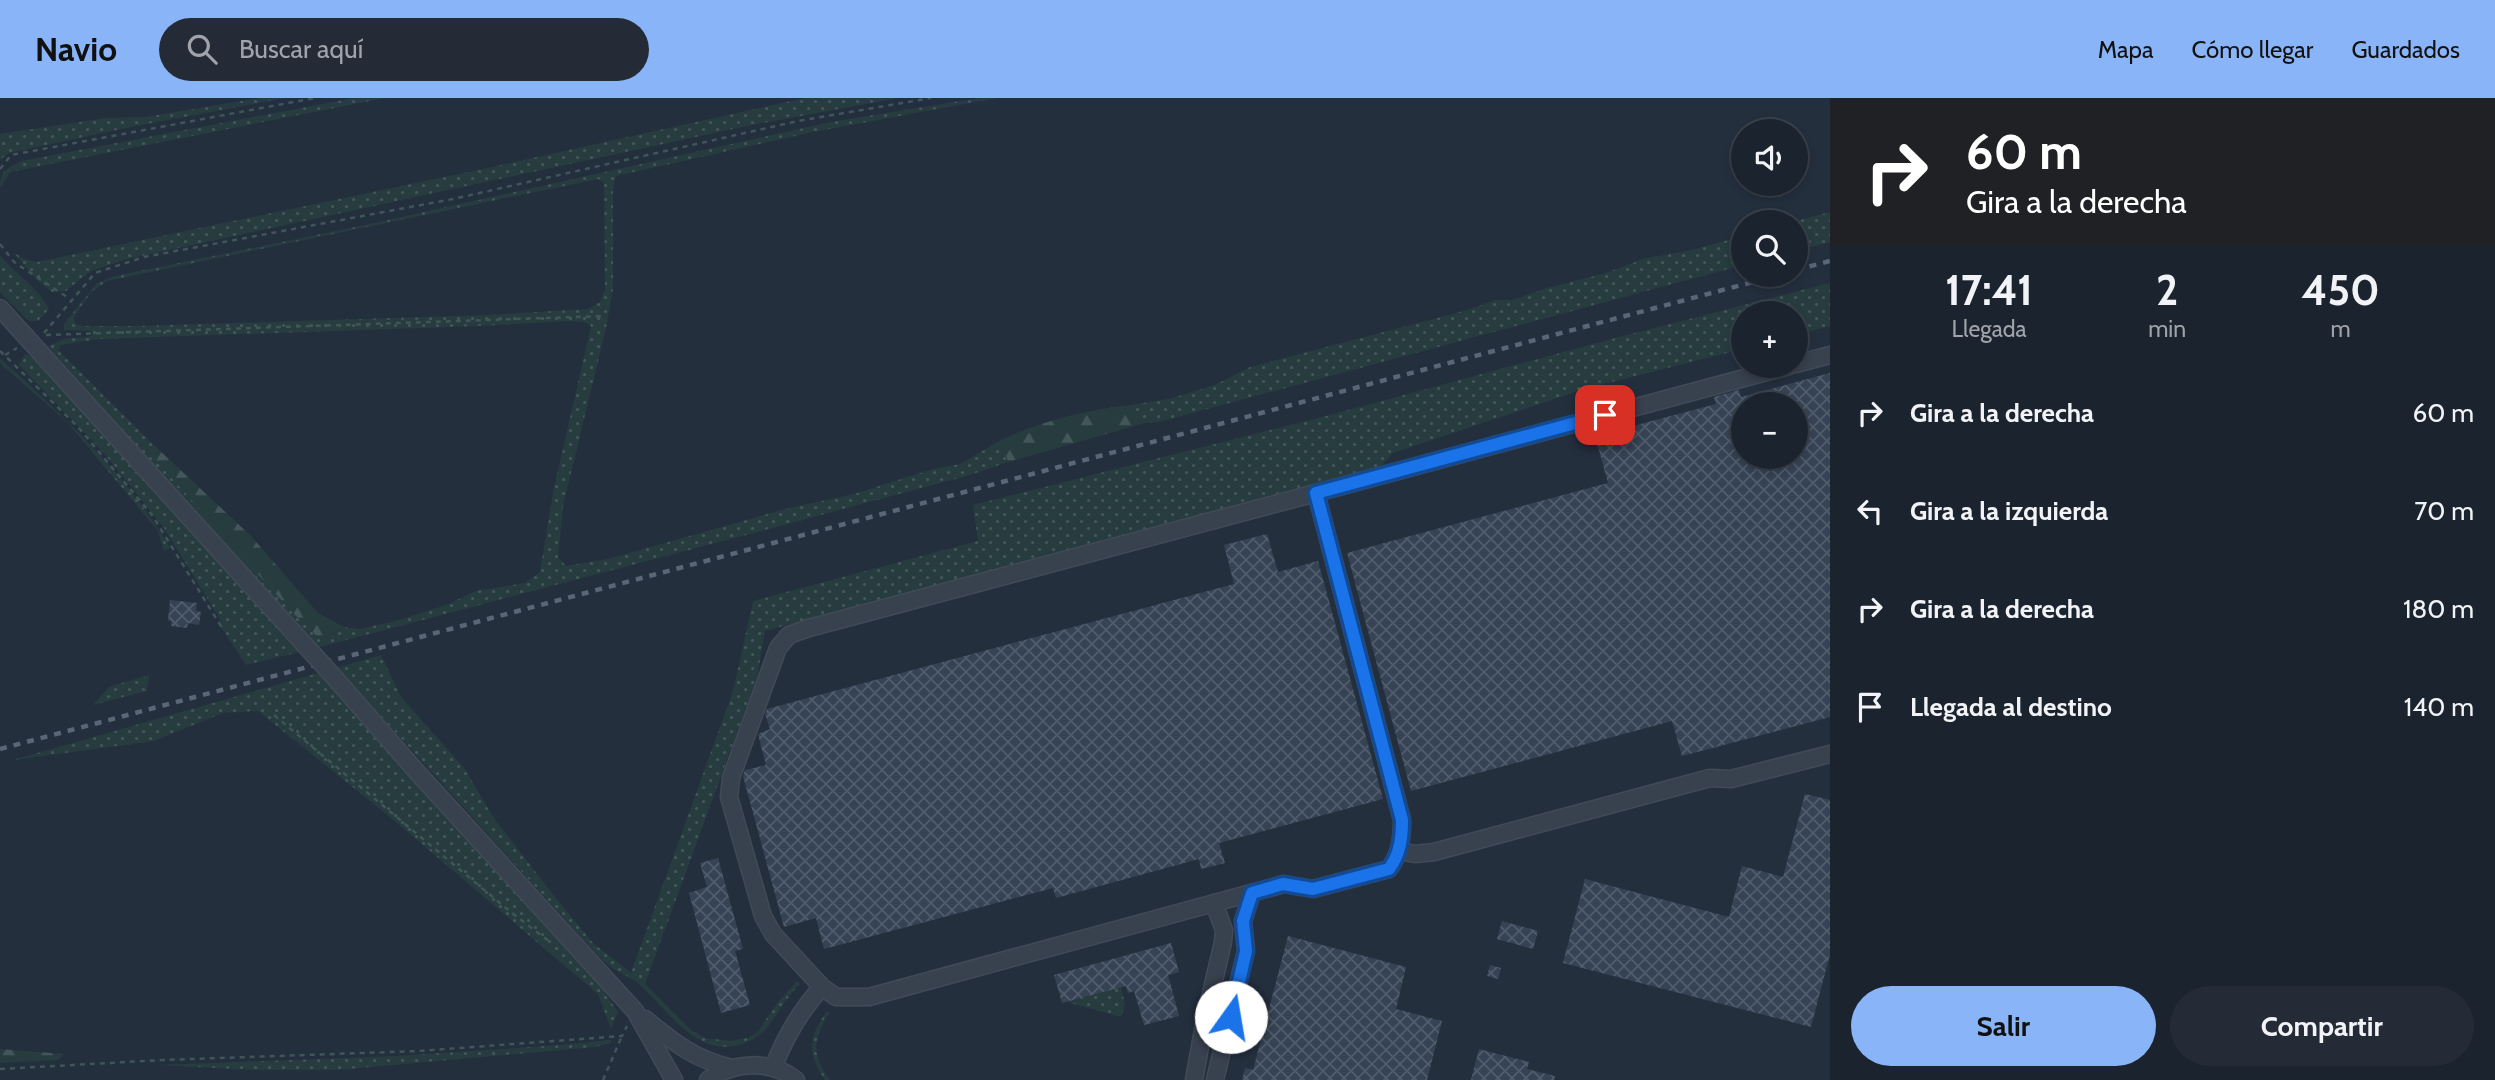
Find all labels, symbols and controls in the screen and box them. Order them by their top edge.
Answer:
search box [159,18,649,81]
text: Navio [35,29,117,69]
icon: search [183,30,221,68]
text: Buscar aquí [239,33,363,65]
text: Mapa [2098,35,2154,64]
text: Cómo llegar [2192,35,2313,64]
text: Guardados [2351,35,2460,64]
map controls [1731,119,1808,469]
button: sound [1731,119,1808,196]
text: 60 m [1966,122,2082,181]
icon: right [1851,126,1942,217]
text: Gira a la derecha [1966,182,2187,221]
button: search [1731,210,1808,287]
text: 17:41 [1945,264,2033,316]
text: 2 [2156,264,2178,316]
text: 450 [2301,264,2380,316]
button: + [1731,301,1808,378]
text: Llegada [1952,315,2027,343]
text: min [2148,315,2186,343]
text: m [2330,315,2351,343]
pin [1575,385,1635,445]
button: − [1731,392,1808,469]
icon: right [1851,394,1889,432]
icon: arrive [1586,396,1624,434]
text: Gira a la derecha [1910,397,2094,429]
text: 60 m [2412,397,2474,429]
icon: left [1851,492,1889,530]
text: Gira a la izquierda [1910,495,2108,527]
text: 70 m [2414,495,2474,527]
icon: right [1851,590,1889,628]
text: Gira a la derecha [1910,593,2094,625]
text: 180 m [2403,593,2474,625]
icon: arrive [1851,688,1889,726]
text: Llegada al destino [1910,691,2112,723]
text: 140 m [2404,691,2474,723]
position arrow [1194,980,1268,1054]
button: Salir [1851,986,2156,1066]
button: Compartir [2170,986,2474,1066]

